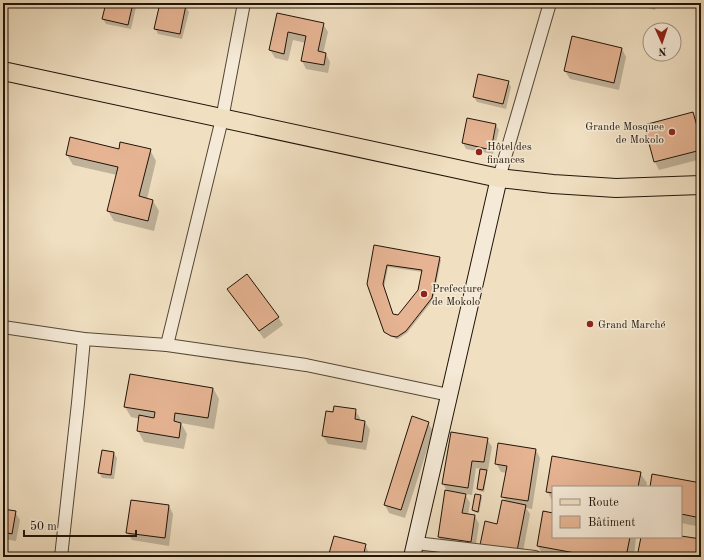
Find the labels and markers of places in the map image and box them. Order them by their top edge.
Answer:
place label: Grande Mosquee de Mokolo [585,122,664,146]
marker: Grande Mosquee de Mokolo [667,127,677,137]
place label: Hôtel des finances [487,142,532,166]
marker: Hôtel des finances [474,147,484,157]
place label: Prefecture de Mokolo [432,284,482,308]
marker: Prefecture de Mokolo [419,289,429,299]
marker: Grand Marché [585,319,595,329]
place label: Grand Marché [598,320,666,331]

